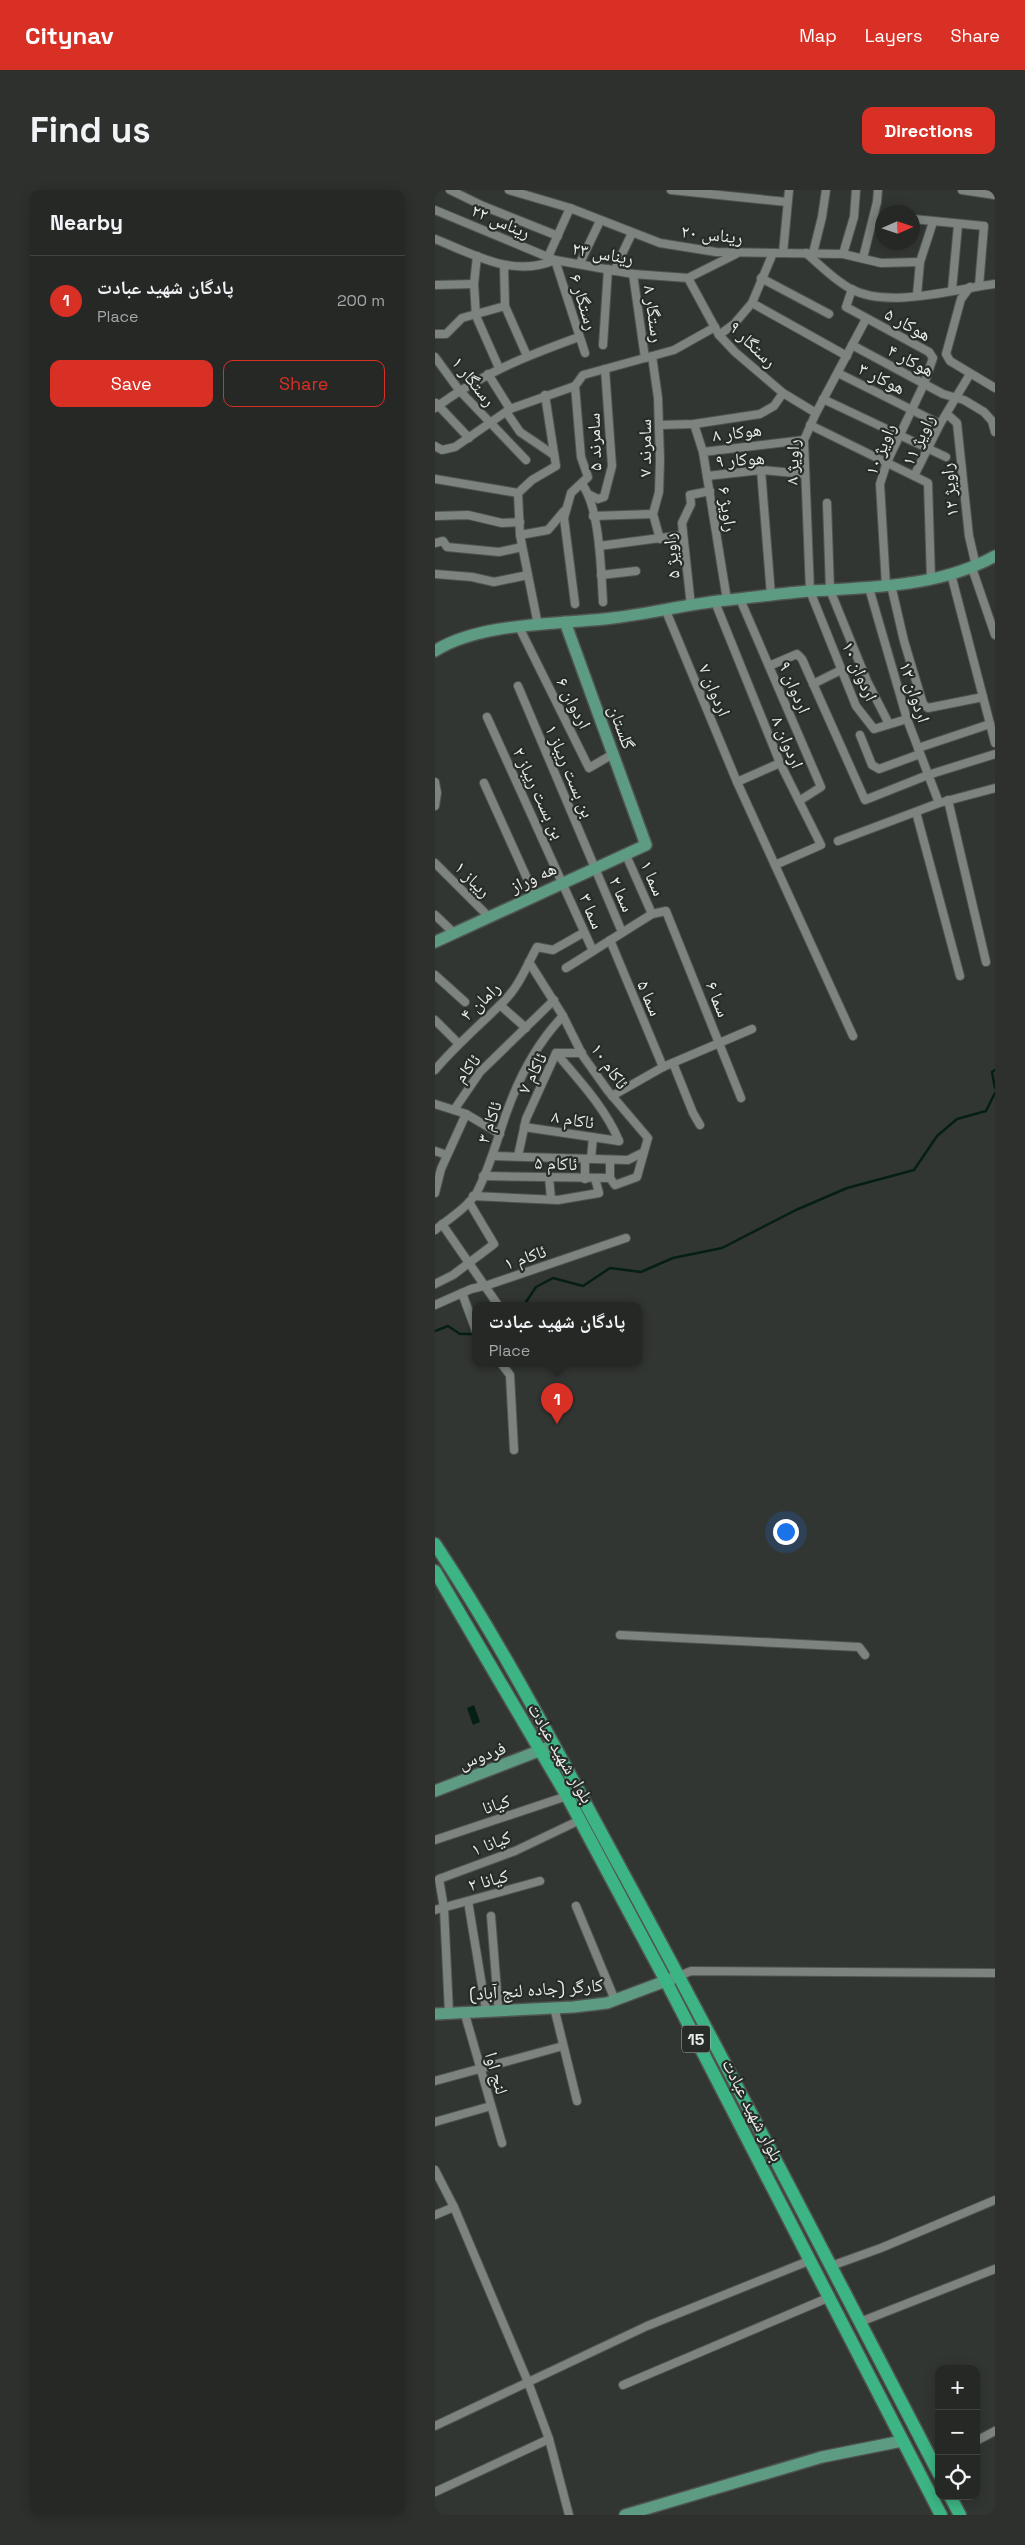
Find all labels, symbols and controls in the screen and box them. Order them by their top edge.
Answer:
text: Citynav [25,20,114,51]
text: Map [799,24,837,47]
text: Layers [865,24,922,47]
text: Share [950,24,1000,47]
button: Directions [862,107,995,154]
text: Find us [30,108,151,152]
street label: ریناس ۲۲ [468,198,534,244]
north arrow [875,205,920,250]
text: Nearby [50,209,123,236]
street label: ریناس ۲۰ [680,219,744,249]
street label: ریناس ۲۳ [570,236,636,270]
street label: رستگار ۶ [565,271,603,333]
text: پادگان شهید عبادت [97,275,234,300]
street label: رستگار ۸ [639,284,669,344]
text: 1 [62,290,70,311]
text: 200 m [337,290,385,311]
street label: هوکار ۵ [881,302,935,346]
text: Place [97,306,139,327]
street label: رستگار ۹ [724,316,782,372]
street label: هوکار ۴ [884,338,938,382]
street label: رستگار ۱ [447,351,501,411]
street label: هوکار ۳ [855,357,909,399]
button: Save [50,360,213,407]
button: Share [223,360,385,407]
street label: راویژ ۱۱ [896,411,940,469]
street label: سامرند ۵ [581,413,607,471]
street label: هوکار ۸ [711,418,763,446]
street label: سامرند ۷ [633,419,656,477]
street label: راویژ ۱۰ [859,420,901,478]
street label: راویژ ۸ [780,439,804,485]
street label: هوکار ۹ [715,446,765,472]
street label: راویژ ۱۲ [935,462,963,518]
street label: راویژ ۶ [713,485,743,533]
street label: راویژ ۵ [657,532,685,580]
street label: اردوان ۱۰ [837,638,883,704]
street label: اردوان ۹ [774,657,816,717]
street label: اردوان ۱۲ [894,659,936,725]
street label: اردوان ۷ [694,660,736,720]
street label: اردوان ۶ [551,673,597,733]
street label: گلستان [603,702,641,753]
street label: اردوان ۸ [767,712,809,772]
street label: بن بست ریباز ۱ [540,721,600,821]
street label: بن بست ریباز ۲ [508,743,570,843]
street label: ریباز ۱ [450,856,496,902]
street label: هه وراز [505,856,560,898]
street label: سما ۱ [635,857,671,899]
street label: سما ۲ [604,873,640,915]
street label: سما ۳ [574,890,610,932]
street label: رامان ۴ [455,976,505,1026]
street label: سما ۵ [632,977,668,1019]
street label: سما ۶ [700,978,736,1020]
street label: ئاکام ۱۰ [585,1038,634,1094]
street label: ئاکام [449,1049,486,1088]
street label: ئاکام ۷ [512,1049,553,1098]
street label: ئاکام ۳ [471,1098,508,1146]
street label: ئاکام ۸ [550,1104,596,1135]
street label: ئاکام ۵ [534,1151,578,1176]
street label: ئاکام ۱ [501,1239,549,1276]
popup [472,1302,642,1367]
text: پادگان شهید عبادت [489,1309,625,1334]
text: Place [489,1340,530,1361]
pin: 1 [541,1383,573,1424]
your location [773,1519,799,1545]
street label: بلوار شهید عبادت [523,1699,599,1807]
street label: فردوس [455,1736,509,1774]
street label: کیانا [479,1789,513,1819]
street label: کیانا ۱ [468,1825,515,1861]
street label: کیانا ۲ [465,1863,511,1896]
street label: کارگر (جاده لنج آباد) [468,1973,604,2006]
road number: 15 [682,2026,710,2052]
street label: لنج اوا [479,2049,514,2097]
street label: بلوار شهید عبادت [717,2055,789,2165]
map controls [935,2365,980,2500]
button: + [935,2365,980,2410]
button: − [935,2410,980,2455]
button: locate [935,2455,980,2500]

